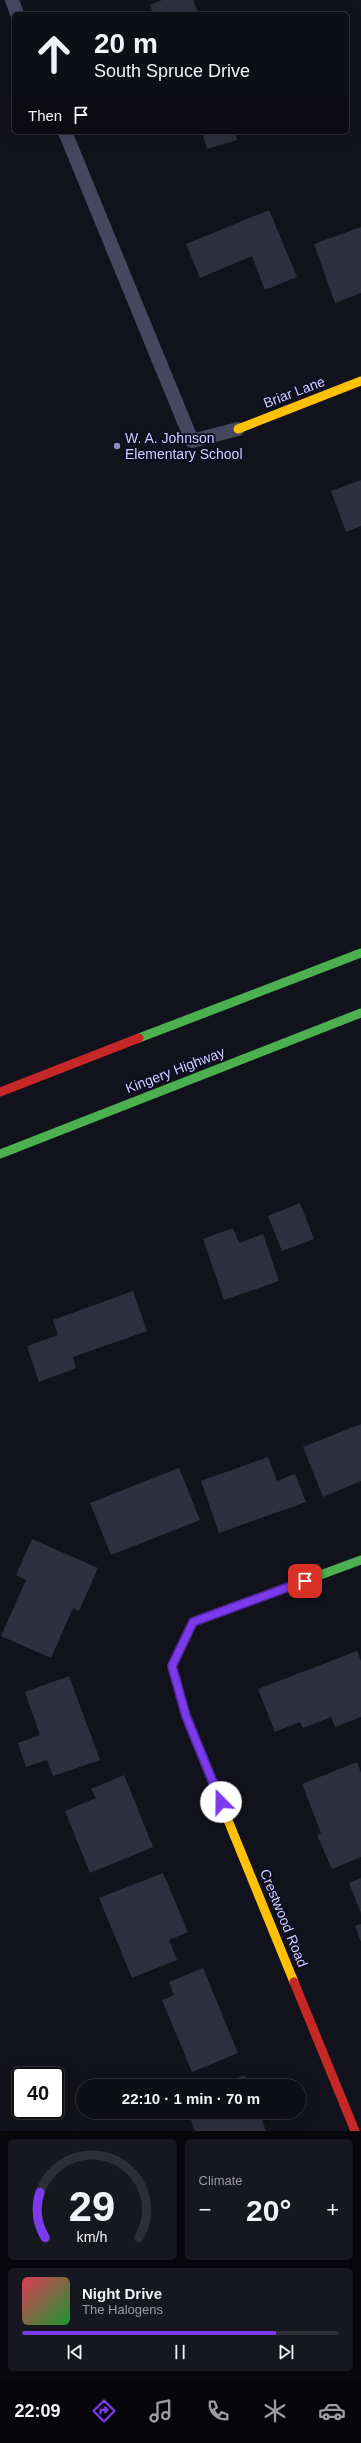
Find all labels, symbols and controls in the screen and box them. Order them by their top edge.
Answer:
icon: ahead [28,28,80,80]
text: 20 m [94,28,158,59]
text: South Spruce Drive [94,61,250,81]
icon: arrive [70,104,92,126]
text: Then [28,107,62,124]
street label: Briar Lane [261,373,327,411]
place label: W. A. Johnson Elementary School [125,430,243,462]
marker: W. A. Johnson Elementary School [112,441,122,451]
street label: Kingery Highway [123,1044,227,1096]
pin [288,1564,322,1598]
icon: arrive [294,1570,316,1592]
position arrow [200,1781,242,1823]
street label: Crestwood Road [257,1867,311,1969]
speed limit sign: 40 [12,2067,64,2119]
text: 22:10 · 1 min · 70 m [122,2090,260,2107]
text: Climate [199,2173,243,2188]
text: 29 [69,2182,115,2229]
text: 20° [246,2194,291,2227]
text: − [199,2197,211,2222]
text: + [326,2197,339,2222]
text: km/h [77,2228,108,2244]
text: Night Drive [82,2285,162,2302]
text: The Halogens [82,2302,163,2317]
icon: previous [64,2341,86,2363]
icon: pause [169,2341,191,2363]
icon: next [275,2341,297,2363]
icon: directions [90,2397,118,2425]
icon: music [147,2397,175,2425]
icon: phone [204,2397,232,2425]
icon: climate [261,2397,289,2425]
icon: car [318,2397,346,2425]
text: 22:09 [15,2401,61,2421]

